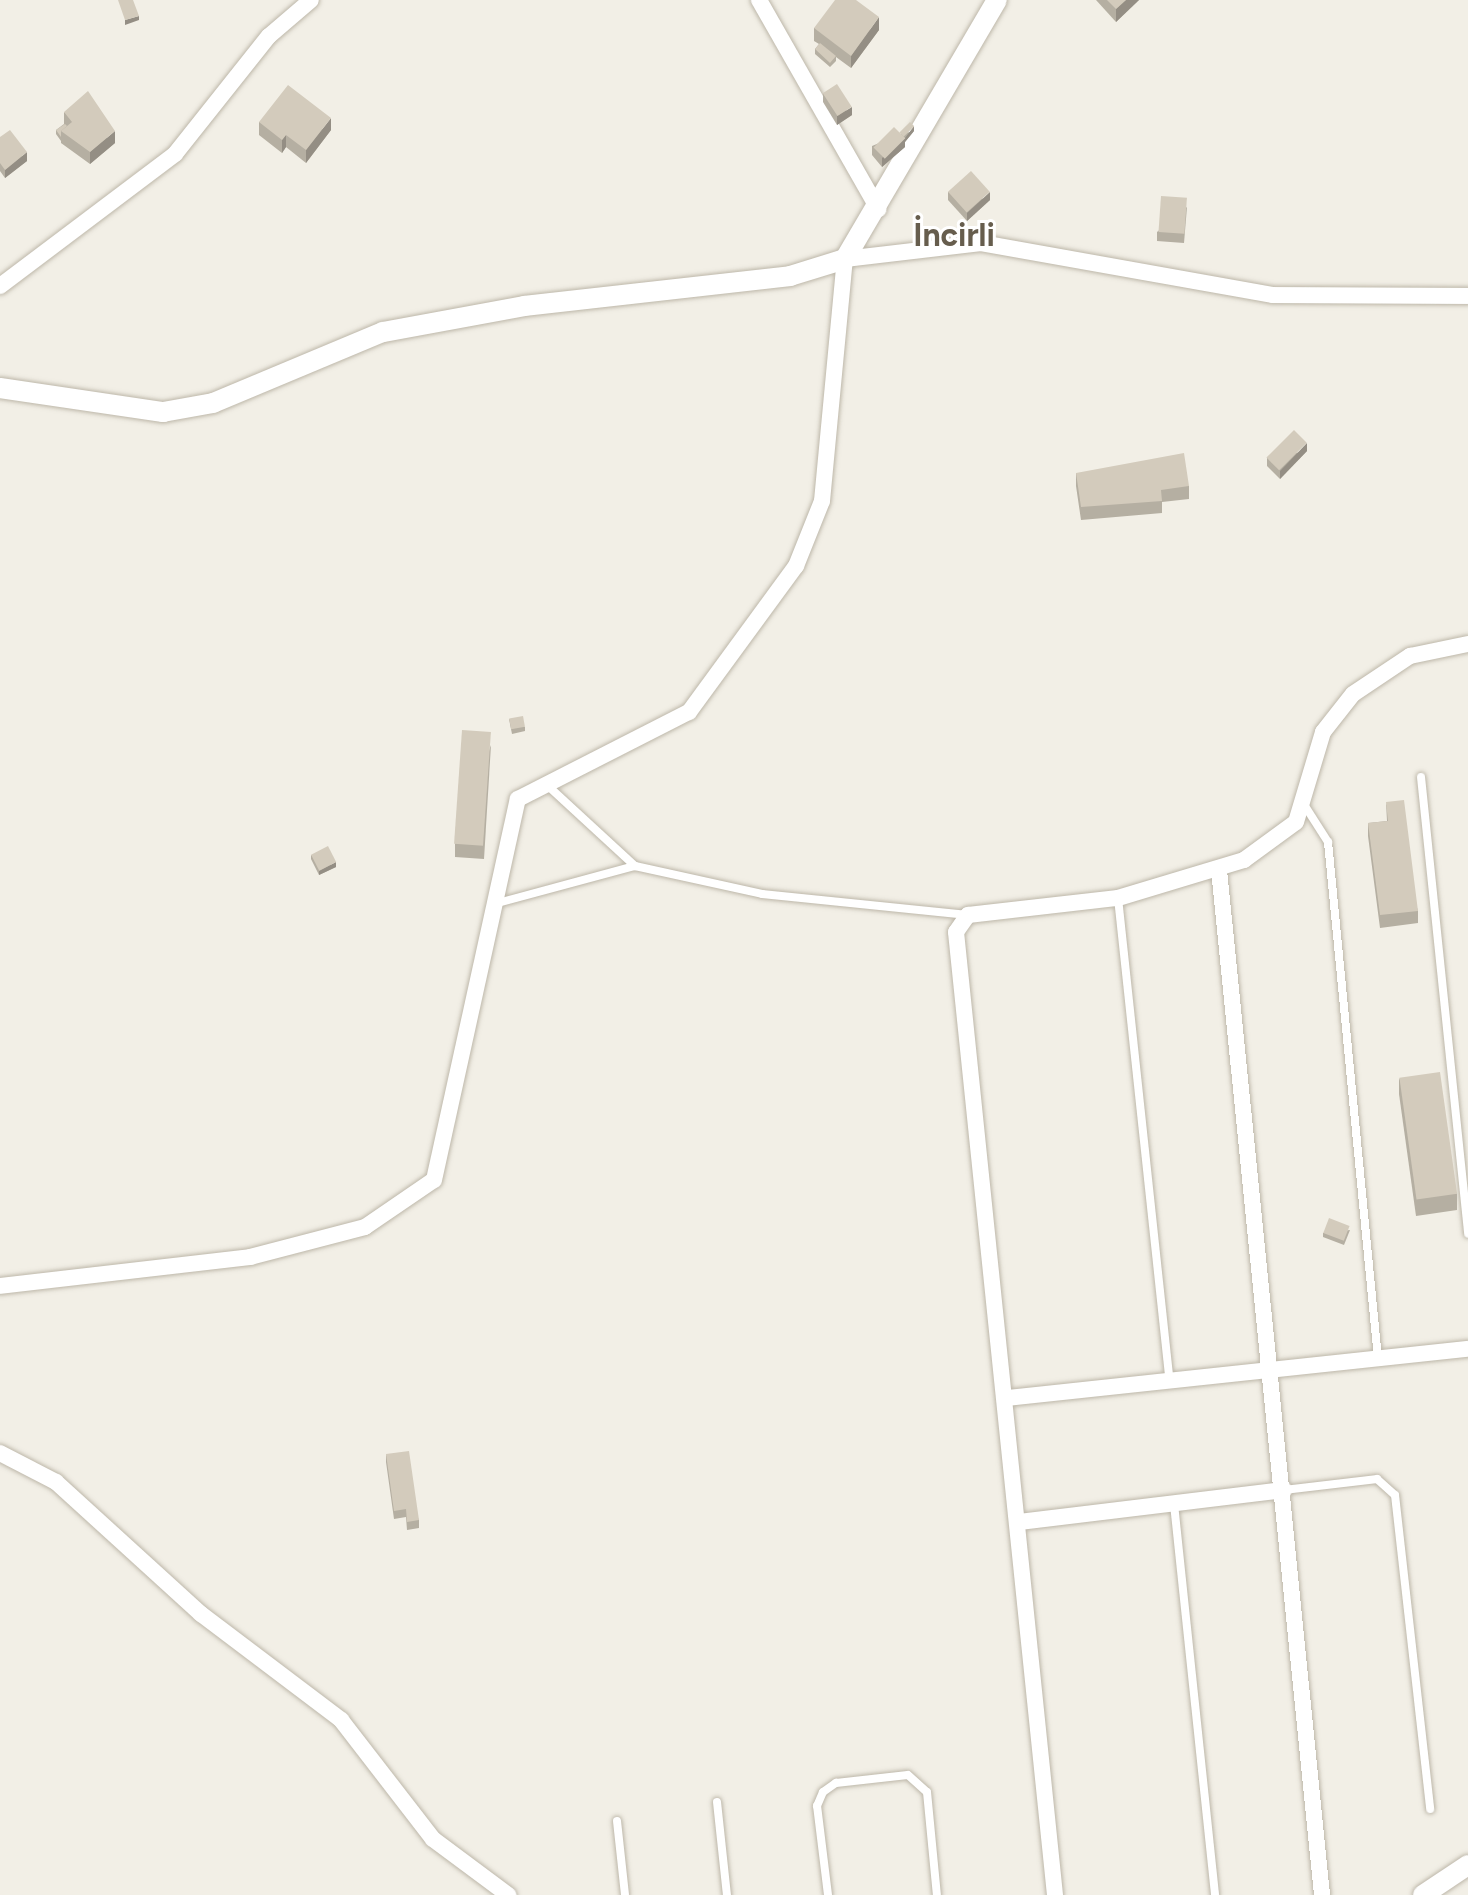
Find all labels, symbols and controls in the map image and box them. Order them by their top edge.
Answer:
district label: İncirli [913,216,995,254]

